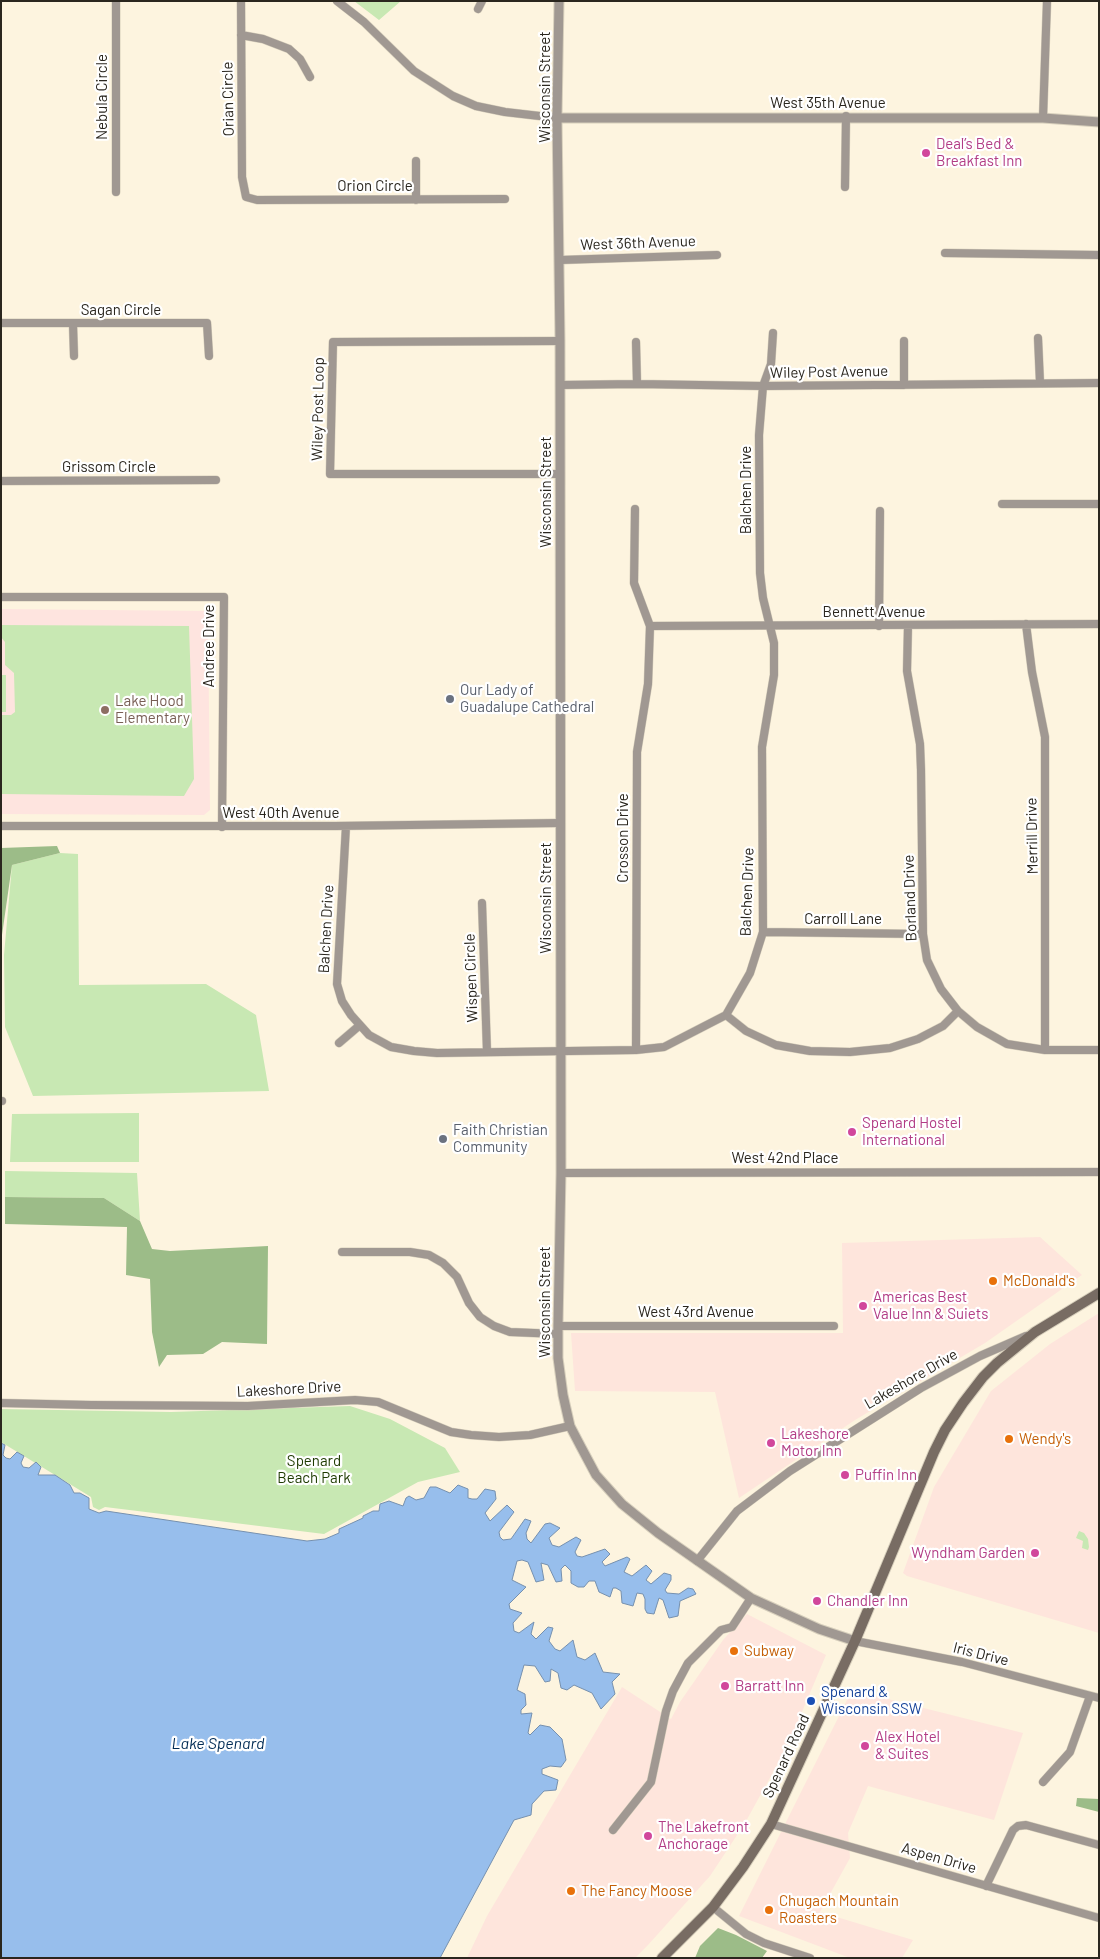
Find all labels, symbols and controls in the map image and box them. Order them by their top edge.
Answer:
street label: Wisconsin Street [536,31,554,143]
street label: Nebula Circle [93,54,111,140]
street label: Orian Circle [218,61,238,137]
street label: West 35th Avenue [770,94,886,112]
place label: Deal’s Bed & Breakfast Inn [936,135,1022,170]
marker: Deal’s Bed & Breakfast Inn [920,147,932,159]
street label: Orion Circle [337,177,413,195]
street label: West 36th Avenue [580,232,696,254]
street label: Sagan Circle [81,301,161,319]
street label: Wiley Post Loop [308,357,328,461]
street label: Wiley Post Avenue [770,362,888,382]
street label: Wisconsin Street [537,436,555,548]
street label: Balchen Drive [737,446,755,534]
street label: Grissom Circle [62,458,156,476]
street label: Bennett Avenue [823,603,925,621]
street label: Andree Drive [200,604,218,688]
place label: Our Lady of Guadalupe Cathedral [460,681,594,716]
place label: Lake Hood Elementary [115,692,190,727]
marker: Our Lady of Guadalupe Cathedral [444,693,456,705]
marker: Lake Hood Elementary [99,704,111,716]
street label: Crosson Drive [614,793,632,883]
street label: Merrill Drive [1022,797,1042,875]
street label: West 40th Avenue [223,804,339,822]
street label: Wisconsin Street [537,842,555,954]
street label: Balchen Drive [736,847,758,937]
street label: Borland Drive [899,854,921,942]
street label: Balchen Drive [315,884,337,974]
street label: Carroll Lane [804,910,882,928]
street label: Wispen Circle [460,933,482,1023]
place label: Spenard Hostel International [862,1114,961,1149]
place label: Faith Christian Community [453,1121,548,1156]
marker: Spenard Hostel International [846,1126,858,1138]
marker: Faith Christian Community [437,1133,449,1145]
street label: West 42nd Place [731,1149,839,1167]
street label: Wisconsin Street [536,1246,554,1358]
place label: McDonald's [1003,1272,1075,1290]
marker: McDonald's [987,1275,999,1287]
place label: Americas Best Value Inn & Suiets [873,1288,988,1323]
marker: Americas Best Value Inn & Suiets [857,1300,869,1312]
street label: West 43rd Avenue [638,1303,754,1321]
street label: Lakeshore Drive [861,1345,961,1413]
street label: Lakeshore Drive [236,1377,342,1401]
place label: Lakeshore Motor Inn [781,1425,849,1460]
place label: Wendy's [1019,1430,1071,1448]
marker: Wendy's [1003,1433,1015,1445]
marker: Lakeshore Motor Inn [765,1437,777,1449]
park label: Spenard Beach Park [277,1452,351,1487]
place label: Puffin Inn [855,1466,917,1484]
marker: Puffin Inn [839,1469,851,1481]
place label: Wyndham Garden [911,1544,1025,1562]
marker: Wyndham Garden [1029,1547,1041,1559]
place label: Chandler Inn [827,1592,908,1610]
marker: Chandler Inn [811,1595,823,1607]
street label: Iris Drive [951,1638,1011,1670]
place label: Subway [744,1642,794,1660]
marker: Subway [728,1645,740,1657]
place label: Barratt Inn [735,1677,804,1695]
marker: Barratt Inn [719,1680,731,1692]
place label: Spenard & Wisconsin SSW [821,1683,922,1718]
marker: Spenard & Wisconsin SSW [805,1695,817,1707]
street label: Spenard Road [759,1711,813,1801]
place label: Alex Hotel & Suites [875,1728,940,1763]
water label: Lake Spenard [172,1734,264,1754]
marker: Alex Hotel & Suites [859,1740,871,1752]
place label: The Lakefront Anchorage [658,1818,749,1853]
marker: The Lakefront Anchorage [642,1830,654,1842]
street label: Aspen Drive [900,1839,978,1877]
place label: The Fancy Moose [581,1882,692,1900]
marker: The Fancy Moose [565,1885,577,1897]
place label: Chugach Mountain Roasters [779,1892,899,1927]
marker: Chugach Mountain Roasters [763,1904,775,1916]

